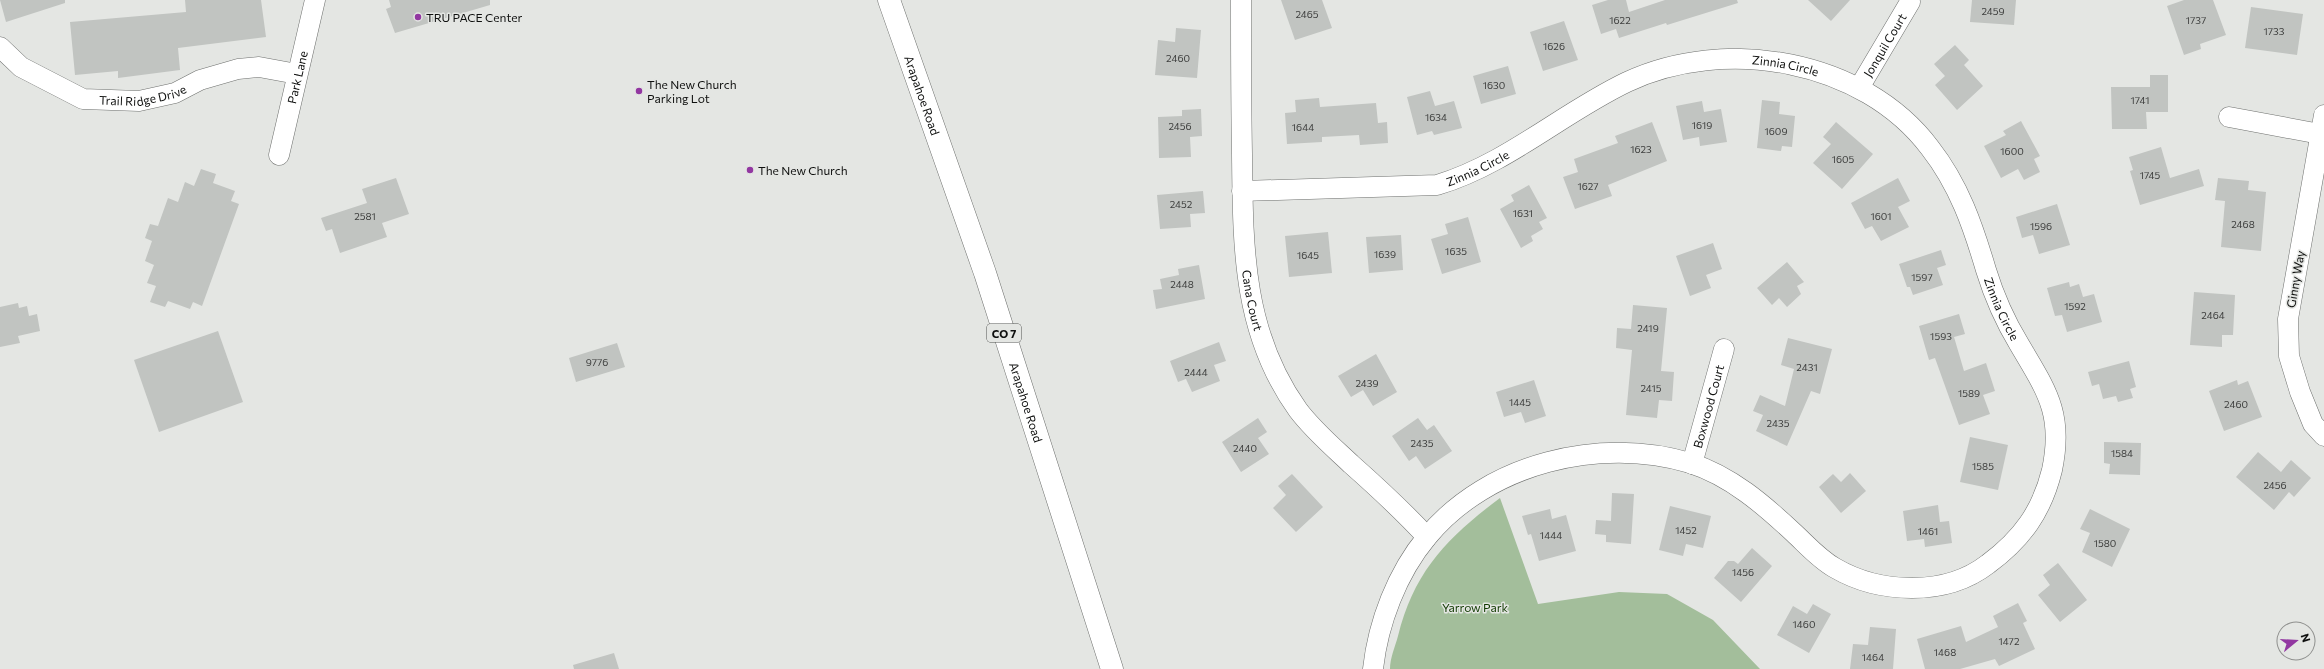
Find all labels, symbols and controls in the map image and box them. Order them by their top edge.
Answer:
house number: 2459 [1981,5,2005,17]
house number: 2465 [1295,8,1319,20]
place label: TRU PACE Center [426,10,523,24]
street label: Jonquil Court [1860,11,1909,80]
marker: TRU PACE Center [413,12,423,22]
house number: 1622 [1609,14,1631,26]
house number: 1737 [2186,14,2206,26]
house number: 1733 [2264,25,2285,37]
house number: 1626 [1543,40,1565,52]
street label: Park Lane [284,49,310,105]
house number: 2460 [1166,52,1190,64]
street label: Zinnia Circle [1751,52,1821,78]
street label: Arapahoe Road [902,54,943,137]
place label: The New Church Parking Lot [647,77,737,105]
house number: 1630 [1483,79,1505,91]
street label: Trail Ridge Drive [99,82,188,108]
marker: The New Church Parking Lot [634,86,644,96]
house number: 1741 [2131,94,2149,106]
house number: 1634 [1425,111,1447,123]
house number: 1619 [1692,119,1712,131]
house number: 2456 [1168,120,1192,132]
house number: 1644 [1292,121,1314,133]
house number: 1609 [1765,125,1787,137]
house number: 1623 [1630,143,1652,155]
house number: 1600 [2000,145,2024,157]
street label: Zinnia Circle [1444,147,1511,189]
house number: 1605 [1832,153,1855,165]
place label: The New Church [758,163,848,177]
marker: The New Church [745,165,755,175]
house number: 1745 [2140,169,2161,181]
house number: 1627 [1577,180,1599,192]
house number: 2452 [1170,198,1193,210]
house number: 1631 [1513,207,1533,219]
house number: 2581 [354,210,376,222]
house number: 1601 [1870,210,1892,222]
house number: 2468 [2231,218,2255,230]
house number: 1596 [2030,220,2052,232]
house number: 1635 [1445,245,1467,257]
house number: 1639 [1374,248,1396,260]
house number: 1645 [1297,249,1319,261]
street label: Ginny Way [2283,249,2307,309]
street label: Cana Court [1240,269,1266,332]
house number: 1597 [1911,271,1933,283]
street label: Zinnia Circle [1982,275,2022,343]
house number: 2448 [1170,278,1194,290]
house number: 1592 [2064,300,2086,312]
house number: 2464 [2201,309,2225,321]
house number: 2419 [1637,322,1659,334]
road number: CO 7 [987,324,1021,342]
house number: 1593 [1930,330,1952,342]
house number: 9776 [586,356,608,368]
street label: Arapahoe Road [1007,360,1046,444]
house number: 2431 [1796,361,1818,373]
street label: Boxwood Court [1690,363,1726,449]
house number: 2444 [1184,366,1208,378]
house number: 2439 [1355,377,1379,389]
house number: 2415 [1640,382,1662,394]
house number: 1589 [1958,387,1980,399]
house number: 1445 [1509,396,1531,408]
house number: 2460 [2224,398,2248,410]
house number: 2435 [1767,417,1790,429]
house number: 2435 [1411,437,1434,449]
house number: 2440 [1233,442,1257,454]
house number: 1584 [2111,447,2133,459]
house number: 1585 [1972,460,1994,472]
house number: 2456 [2263,479,2287,491]
house number: 1452 [1675,524,1697,536]
house number: 1461 [1918,525,1938,537]
house number: 1444 [1540,529,1562,541]
house number: 1580 [2094,537,2116,549]
house number: 1456 [1732,566,1754,578]
park label: Yarrow Park [1442,600,1509,614]
house number: 1460 [1793,618,1815,630]
north arrow [2276,621,2316,661]
text: N [2299,632,2313,644]
house number: 1472 [1999,635,2020,647]
house number: 1468 [1934,646,1956,658]
house number: 1464 [1862,651,1884,663]

